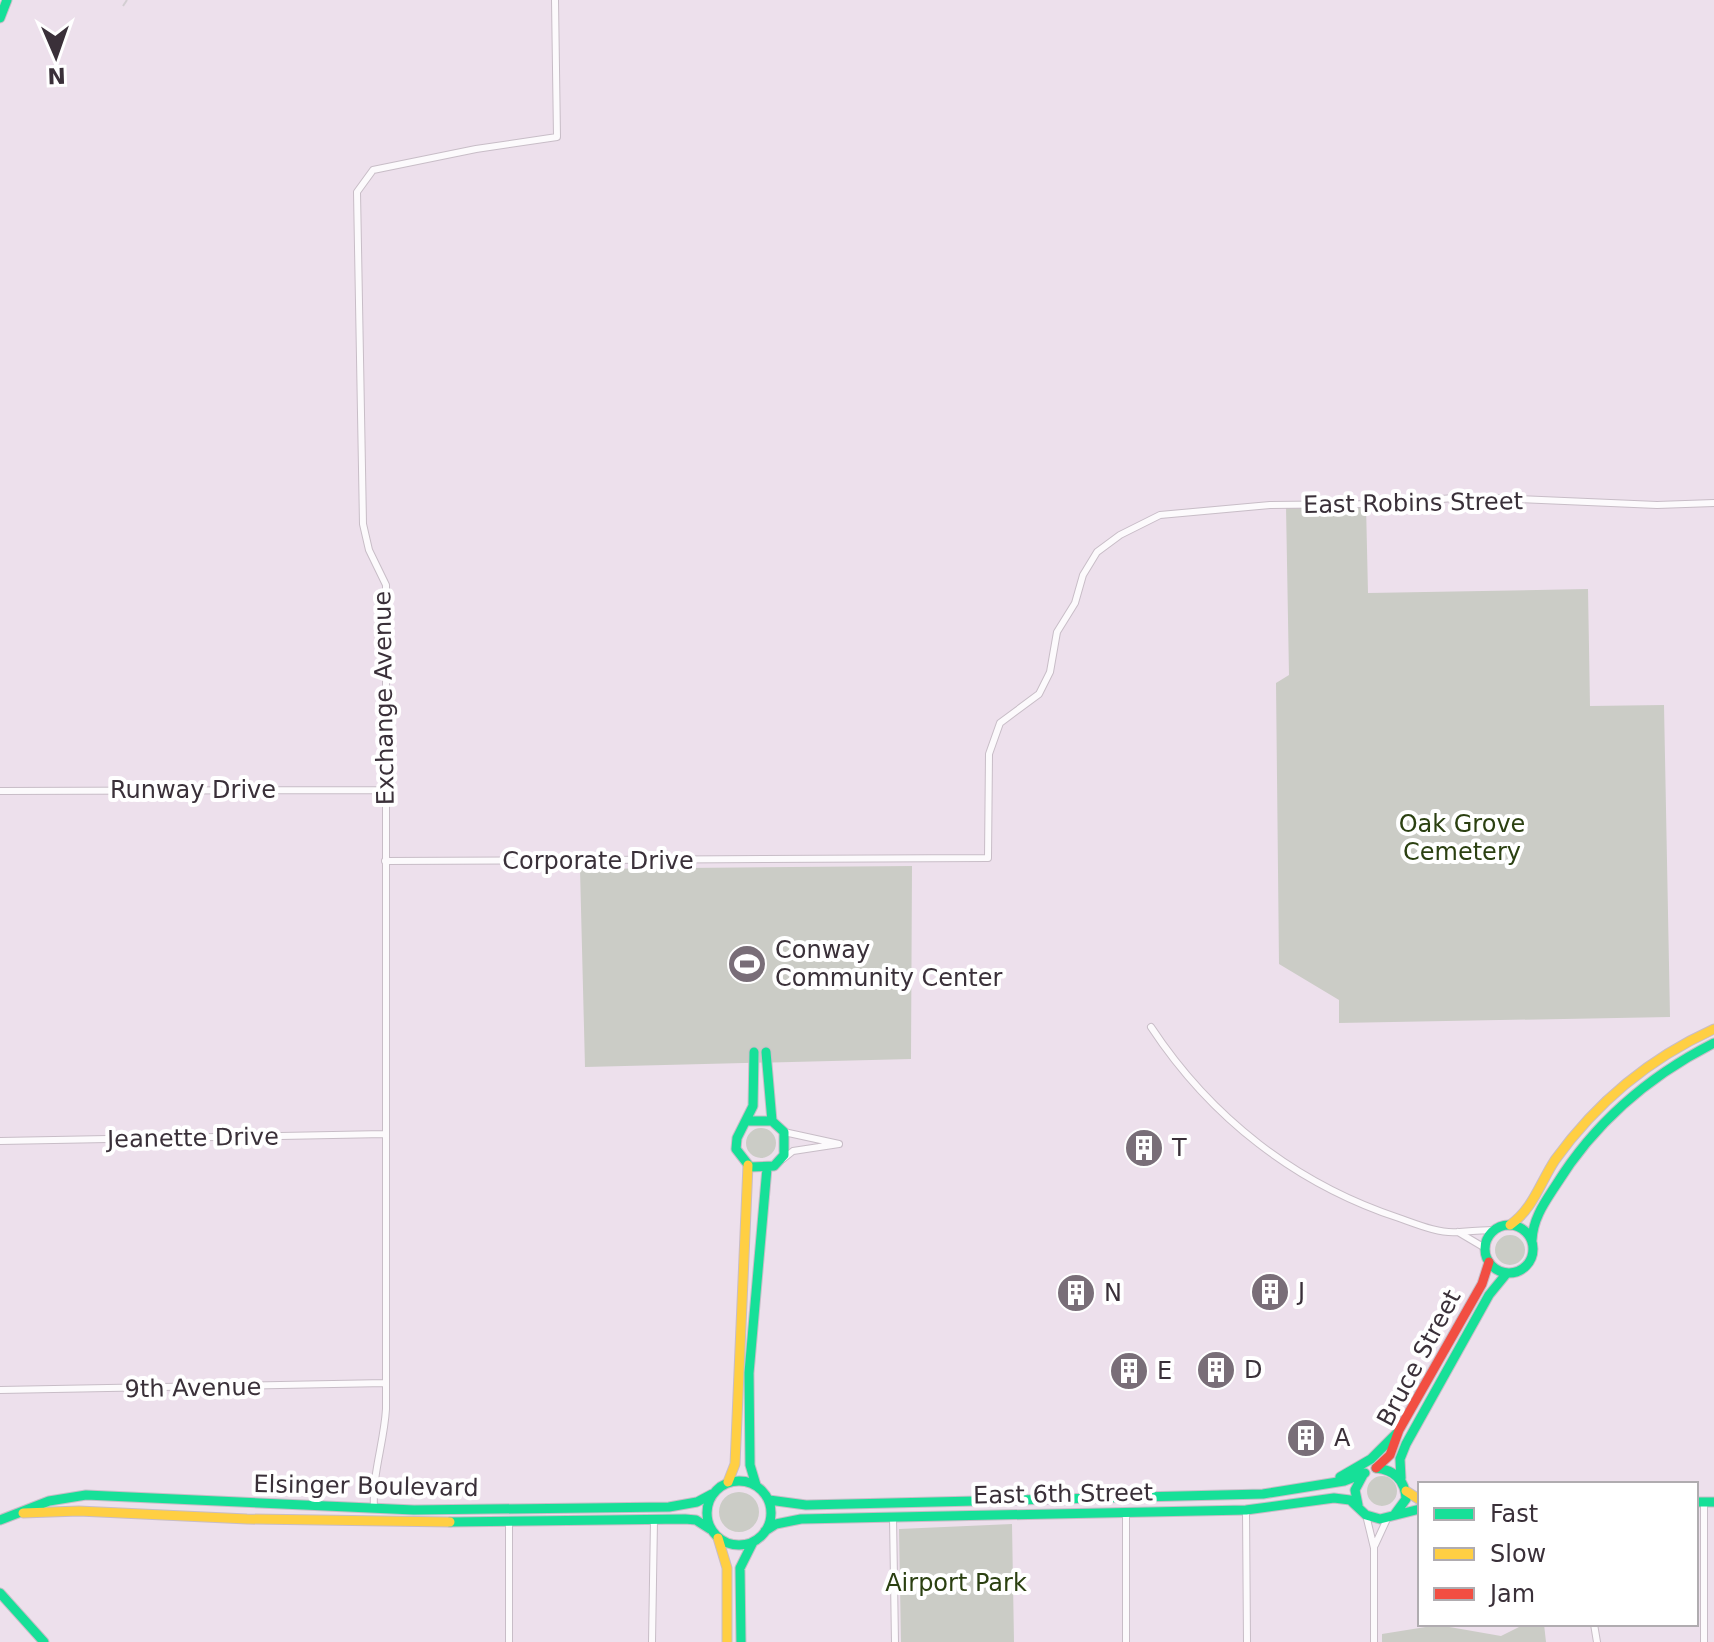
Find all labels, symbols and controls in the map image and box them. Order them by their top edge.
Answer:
north arrow [16,16,96,96]
text: N [47,63,66,88]
street label: East Robins Street [1303,487,1523,519]
street label: Exchange Avenue [368,591,400,805]
street label: Runway Drive [110,776,276,804]
park label: Oak Grove Cemetery [1399,810,1525,866]
street label: Corporate Drive [502,847,694,875]
place label: Conway Community Center [775,936,1002,992]
sports icon: Conway Community Center [726,943,768,985]
street label: Jeanette Drive [105,1123,279,1154]
building icon: T [1123,1127,1165,1169]
place label: T [1171,1134,1187,1162]
building icon: J [1249,1271,1291,1313]
building icon: N [1055,1272,1097,1314]
place label: J [1296,1278,1305,1306]
place label: N [1104,1279,1122,1307]
street label: Bruce Street [1371,1285,1467,1431]
building icon: D [1195,1349,1237,1391]
building icon: E [1108,1350,1150,1392]
place label: D [1244,1356,1262,1384]
place label: E [1157,1357,1172,1385]
street label: 9th Avenue [124,1373,262,1403]
building icon: A [1285,1417,1327,1459]
place label: A [1334,1424,1351,1452]
street label: Elsinger Boulevard [253,1470,479,1502]
street label: East 6th Street [973,1478,1153,1510]
legend [1418,1482,1698,1626]
text: Fast [1490,1500,1538,1528]
text: Slow [1490,1540,1546,1568]
park label: Airport Park [885,1569,1027,1597]
text: Jam [1488,1580,1535,1608]

